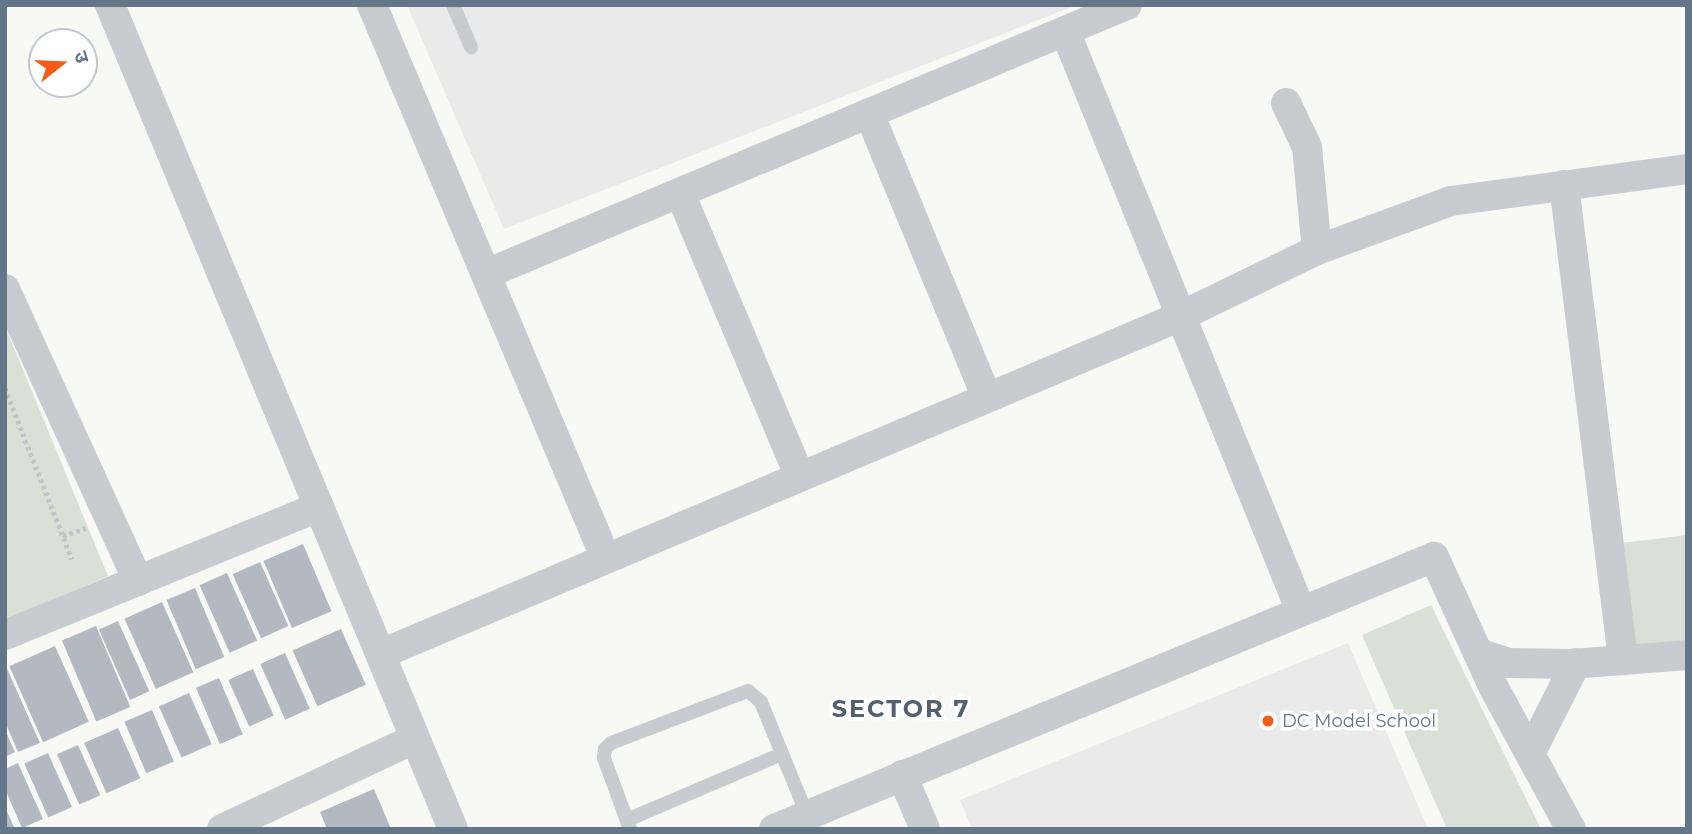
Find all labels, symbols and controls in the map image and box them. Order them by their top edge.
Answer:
north arrow [28,28,98,98]
text: उ [69,48,94,66]
district label: SECTOR 7 [833,695,969,723]
place label: DC Model School [1282,710,1436,732]
marker: DC Model School [1260,713,1276,729]

